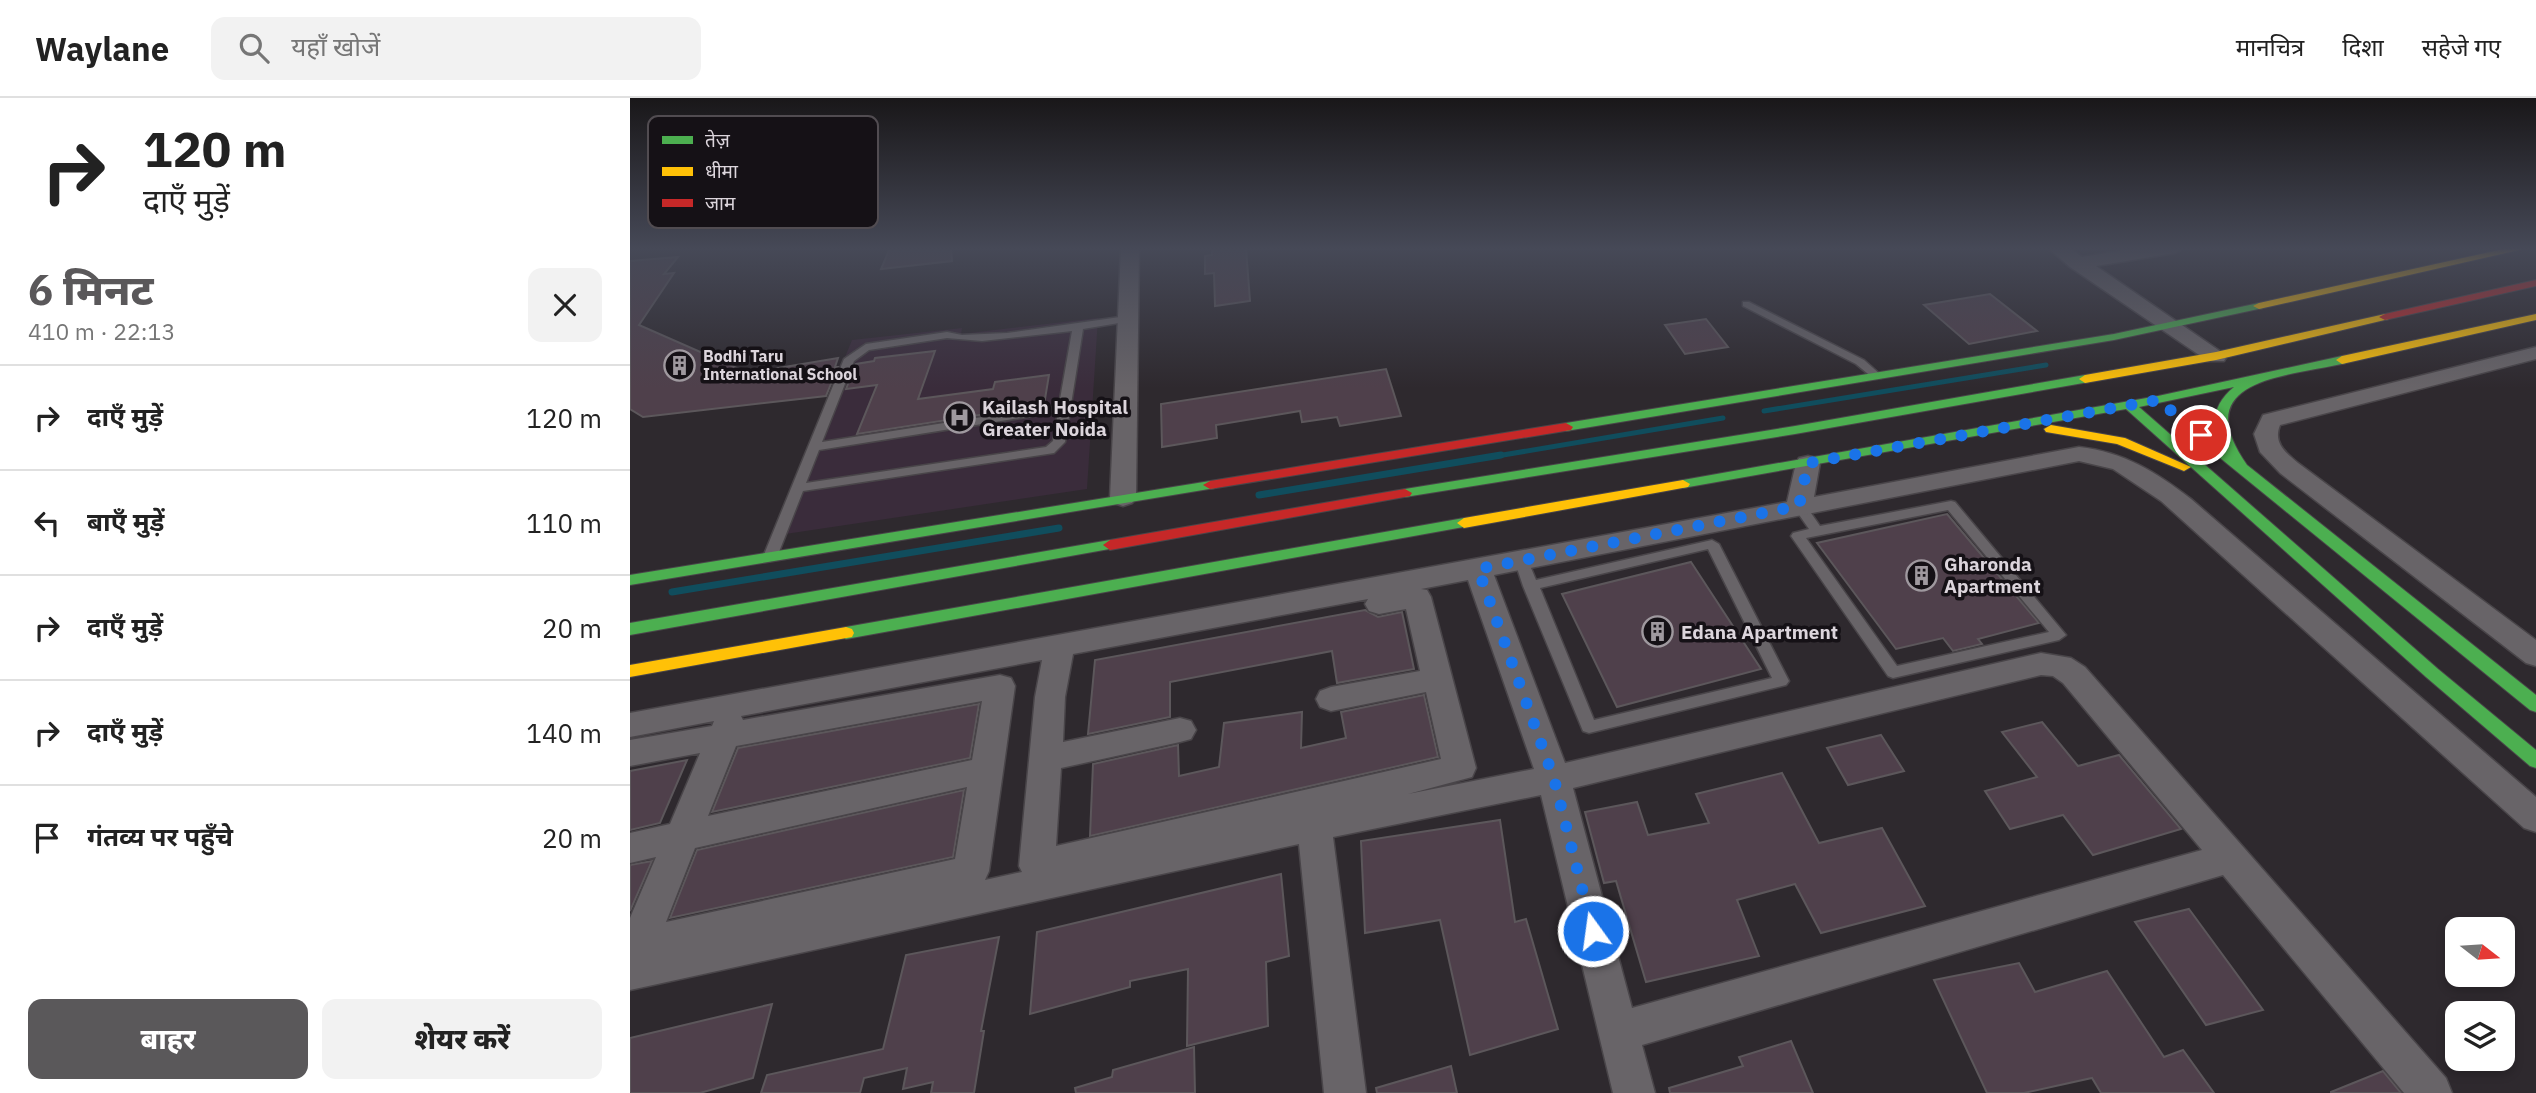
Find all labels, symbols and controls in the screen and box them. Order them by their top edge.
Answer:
search box [211,17,701,80]
text: Waylane [35,27,169,70]
icon: search [235,29,273,67]
text: यहाँ खोजें [291,29,380,63]
text: मानचित्र [2236,31,2304,63]
text: दिशा [2342,31,2384,63]
text: सहेजे गए [2422,31,2501,63]
legend [648,116,878,228]
text: 120 m [143,117,287,180]
icon: right [28,126,119,217]
text: तेज़ [705,128,731,152]
text: धीमा [705,159,739,183]
text: दाएँ मुड़ें [143,179,230,221]
text: जाम [705,191,736,215]
text: 6 मिनट [28,262,154,317]
button: close [528,268,602,342]
text: 410 m · 22:13 [28,316,175,346]
place label: Bodhi Taru International School [703,346,857,384]
building icon: Bodhi Taru International School [663,348,697,382]
place label: Kailash Hospital Greater Noida [982,395,1128,441]
icon: right [28,399,66,437]
text: दाएँ मुड़ें [87,399,163,433]
text: 120 m [526,401,602,435]
hospital icon: Kailash Hospital Greater Noida [942,401,976,435]
pin [2171,405,2231,465]
icon: arrive [2182,416,2220,454]
icon: left [28,504,66,542]
text: बाएँ मुड़ें [87,504,164,538]
text: 110 m [526,506,602,540]
place label: Gharonda Apartment [1944,552,2041,598]
building icon: Gharonda Apartment [1904,558,1938,592]
icon: right [28,609,66,647]
text: दाएँ मुड़ें [87,609,163,643]
text: 20 m [542,611,602,645]
building icon: Edana Apartment [1641,615,1675,649]
place label: Edana Apartment [1681,620,1838,644]
icon: right [28,714,66,752]
text: दाएँ मुड़ें [87,714,163,748]
text: 140 m [526,716,602,750]
icon: arrive [28,819,66,857]
text: गंतव्य पर पहुँचे [87,819,233,853]
text: 20 m [542,821,602,855]
position arrow [1556,894,1630,968]
north arrow [2445,917,2515,987]
map controls [2445,917,2515,1071]
button: बाहर [28,999,308,1079]
button: शेयर करें [322,999,602,1079]
button: layers [2445,1001,2515,1071]

